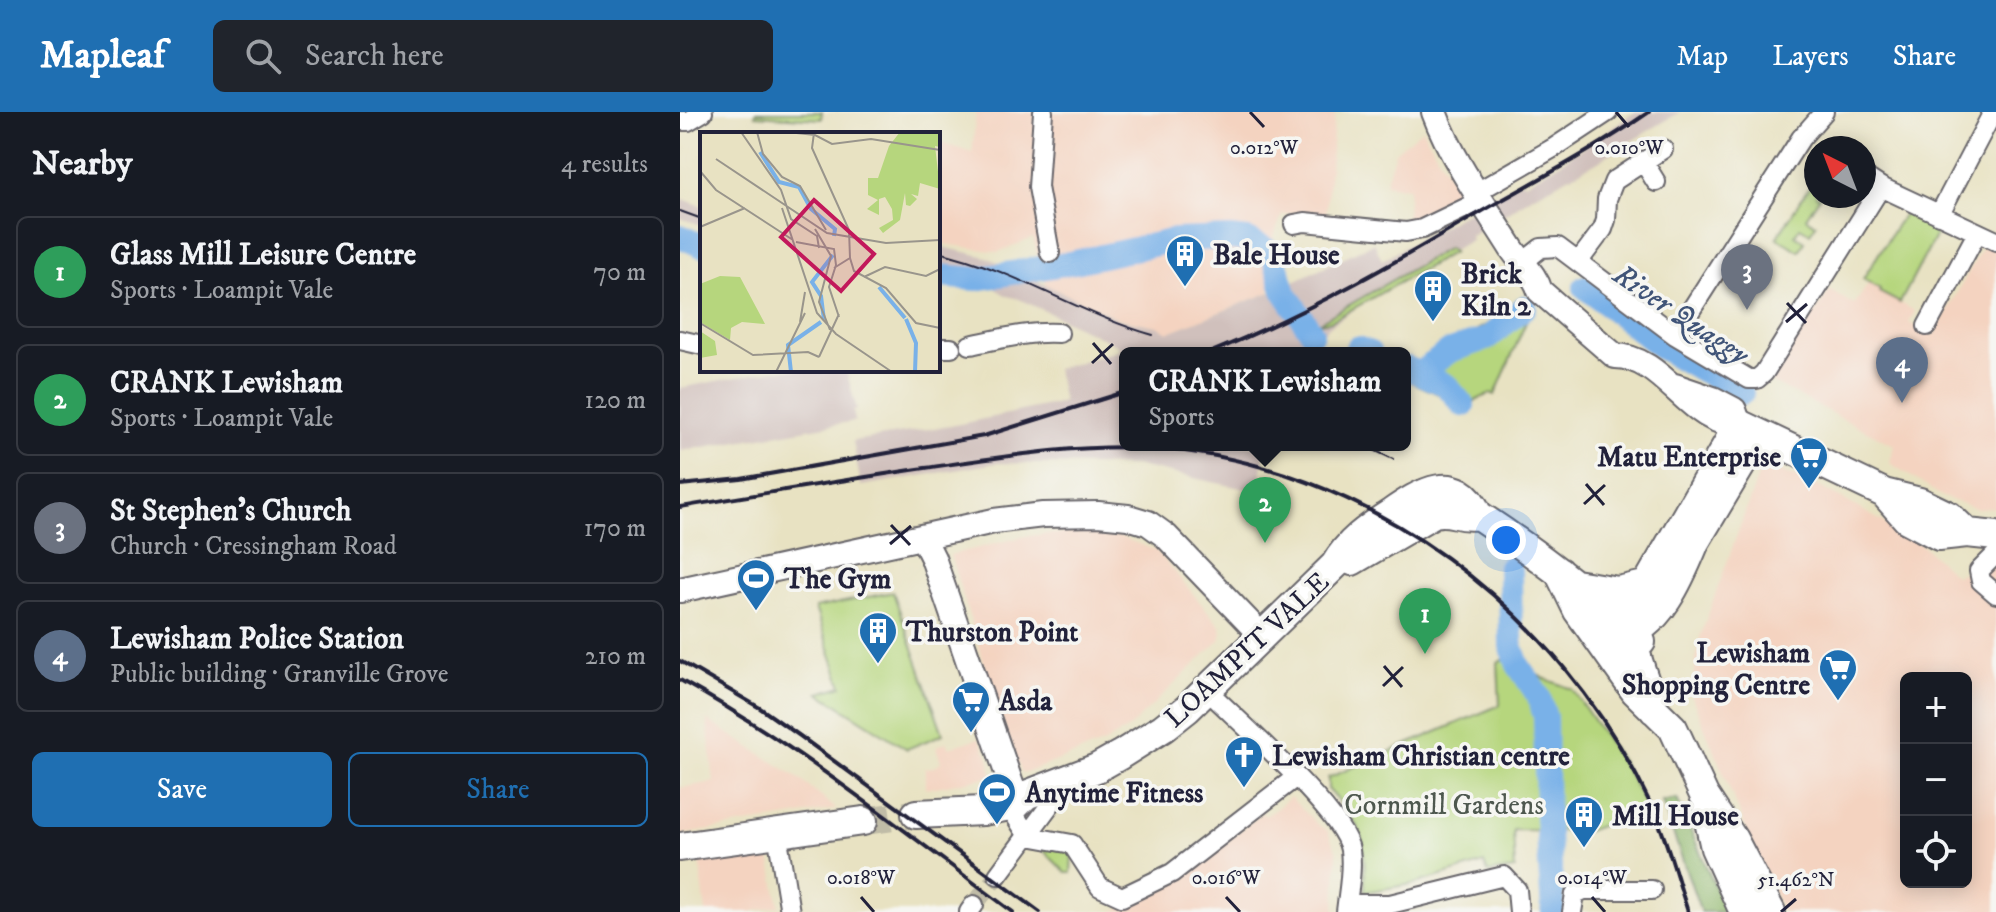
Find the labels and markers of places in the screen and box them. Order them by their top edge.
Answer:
building icon: Bale House [1164,233,1206,288]
place label: Bale House [1213,238,1340,273]
pin: 3 [1721,244,1773,310]
place label: Brick Kiln 2 [1461,257,1531,324]
building icon: Brick Kiln 2 [1412,268,1454,323]
pin: 4 [1876,337,1928,403]
supermarket icon: Matu Enterprise [1788,435,1830,490]
place label: Matu Enterprise [1597,440,1781,475]
pin: 2 [1239,477,1291,543]
sports icon: The Gym [735,557,777,612]
place label: The Gym [783,562,891,597]
pin: 1 [1399,588,1451,654]
building icon: Thurston Point [857,610,899,665]
place label: Thurston Point [905,615,1078,650]
place label: Lewisham Shopping Centre [1622,636,1810,703]
supermarket icon: Lewisham Shopping Centre [1817,647,1859,702]
supermarket icon: Asda [950,679,992,734]
place label: Asda [998,684,1053,719]
church icon: Lewisham Christian centre [1223,734,1265,789]
place label: Lewisham Christian centre [1272,739,1570,774]
sports icon: Anytime Fitness [976,771,1018,826]
place label: Anytime Fitness [1024,776,1204,811]
building icon: Mill House [1563,794,1605,849]
place label: Mill House [1612,799,1739,834]

